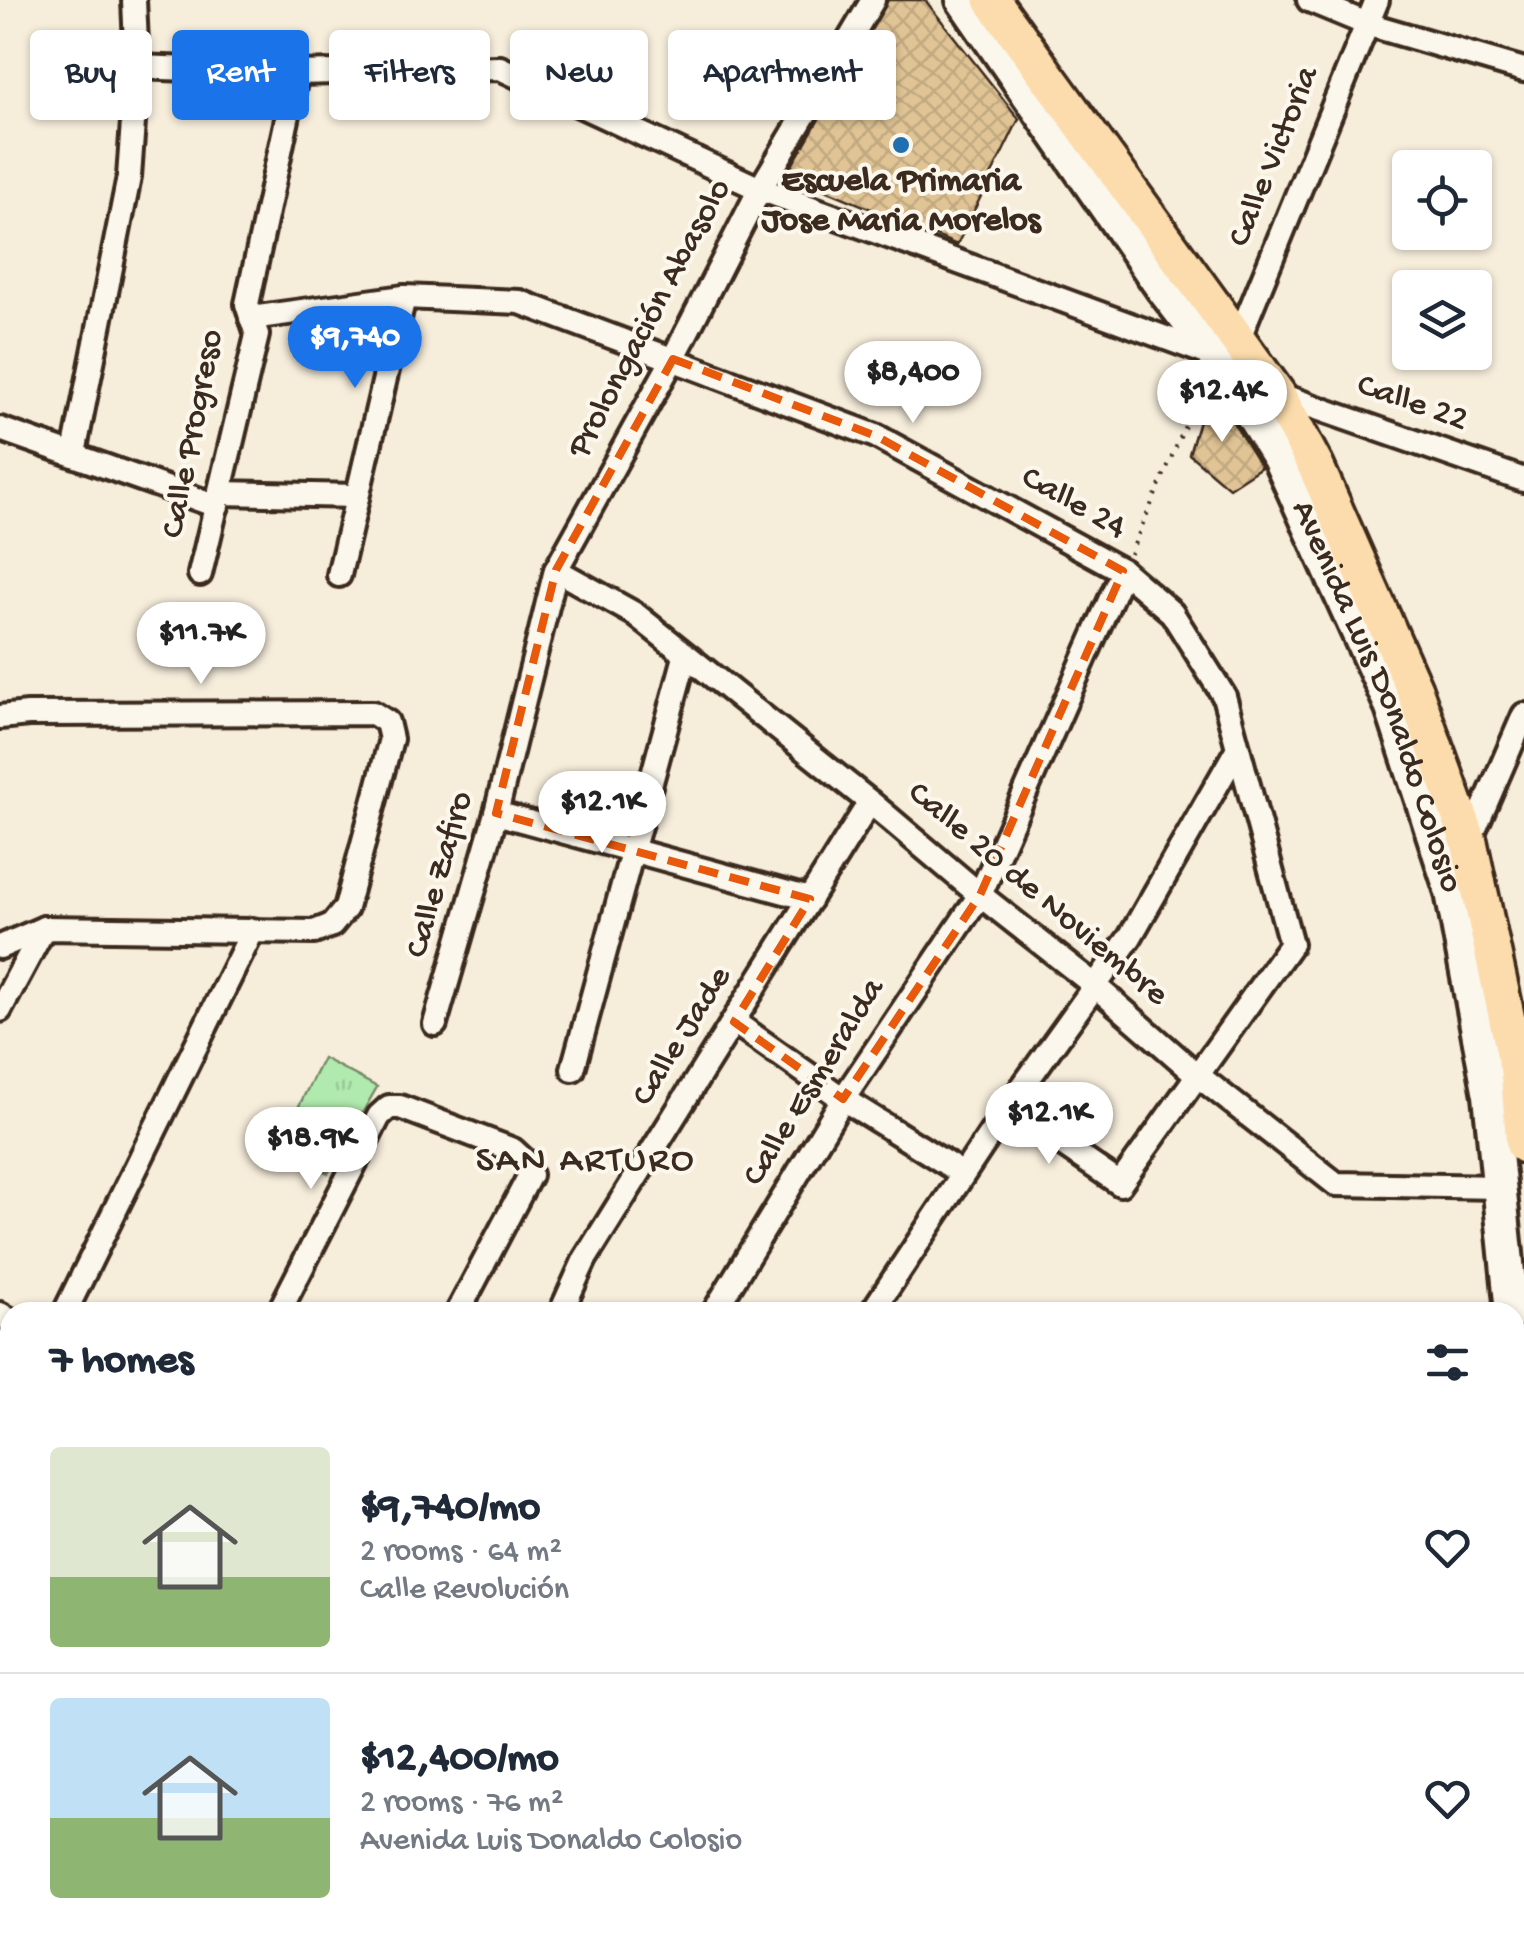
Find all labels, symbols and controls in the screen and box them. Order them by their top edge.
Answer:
chip: Buy [30,30,152,120]
chip: Rent [172,30,309,120]
chip: Filters [329,30,490,120]
chip: New [510,30,648,120]
chip: Apartment [668,30,896,120]
street label: Calle Victoria [1220,59,1330,253]
marker: Escuela Primaria Jose Maria Morelos [890,134,912,156]
map controls [1392,150,1492,370]
button: locate [1392,150,1492,250]
place label: Escuela Primaria Jose Maria Morelos [760,162,1043,243]
street label: Prolongación Abasolo [560,173,742,466]
button: layers [1392,270,1492,370]
pin: $9,740 [274,306,436,391]
text: $9,740 [310,319,400,357]
street label: Calle Progreso [154,326,234,542]
pin: $8,400 [832,341,994,426]
text: $8,400 [866,354,960,392]
pin: $12.4K [1141,360,1303,445]
street label: Calle 22 [1351,366,1473,442]
text: $12.4K [1179,373,1265,411]
street label: Calle 24 [1013,458,1133,550]
street label: Avenida Luis Donaldo Colosio [1281,494,1471,898]
pin: $11.7K [120,602,282,687]
text: $11.7K [159,615,243,653]
pin: $12.1K [521,771,683,856]
street label: Calle 20 de Noviembre [898,774,1177,1017]
text: $12.1K [560,784,644,822]
street label: Calle Zafiro [398,787,484,963]
street label: Calle Jade [624,959,742,1114]
street label: Calle Esmeralda [735,970,896,1194]
pin: $12.1K [968,1082,1130,1167]
text: $12.1K [1007,1095,1091,1133]
pin: $18.9K [230,1107,392,1192]
text: $18.9K [267,1120,355,1158]
district label: SAN ARTURO [476,1140,696,1184]
icon: filters [1420,1335,1475,1390]
text: 7 homes [50,1338,193,1387]
text: $9,740/mo [360,1485,540,1534]
icon: home [130,1487,250,1607]
icon: heart [1420,1520,1475,1575]
text: 2 rooms · 64 m² [360,1534,562,1572]
text: Calle Revolución [360,1572,569,1610]
text: $12,400/mo [360,1736,559,1785]
icon: home [130,1738,250,1858]
icon: heart [1420,1771,1475,1826]
text: 2 rooms · 76 m² [360,1785,563,1823]
text: Avenida Luis Donaldo Colosio [360,1823,742,1861]

